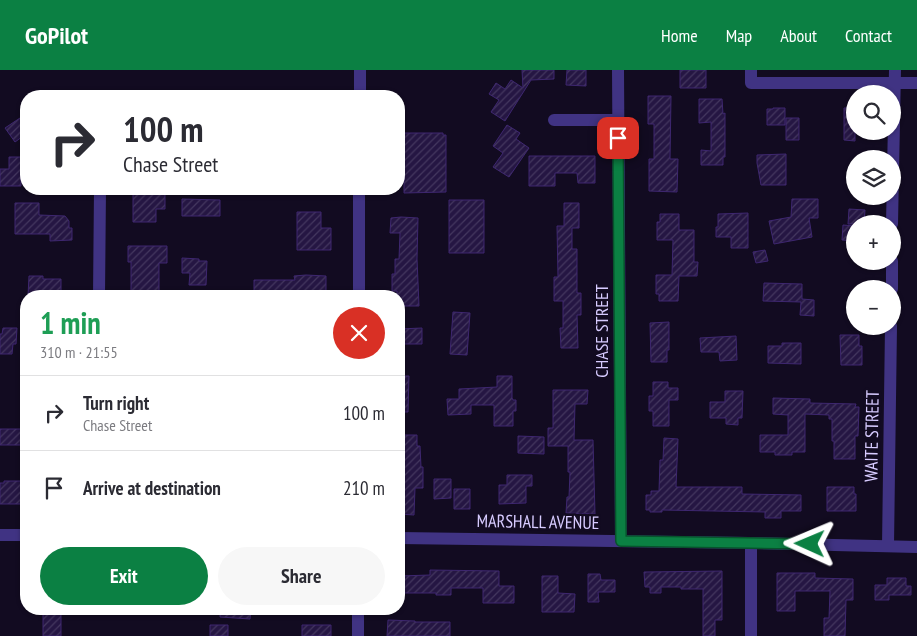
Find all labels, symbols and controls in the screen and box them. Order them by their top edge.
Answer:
text: GoPilot [25,20,88,51]
text: Home [661,24,698,47]
text: Map [726,24,752,47]
text: About [780,24,817,47]
text: Contact [845,24,892,47]
map controls [846,85,901,335]
button: search [846,85,901,140]
text: 100 m [123,106,204,152]
icon: right [40,110,105,175]
pin [597,117,639,159]
icon: arrive [604,124,632,152]
text: Chase Street [123,150,218,178]
button: layers [846,150,901,205]
button: + [846,215,901,270]
button: − [846,280,901,335]
street label: CHASE STREET [590,284,613,378]
text: 1 min [40,303,101,342]
button: close [333,307,385,359]
text: 310 m · 21:55 [40,342,118,362]
street label: WAITE STREET [859,390,884,482]
text: Turn right [83,391,149,415]
icon: right [40,399,68,427]
text: 100 m [343,401,385,425]
text: Chase Street [83,415,152,435]
icon: arrive [40,474,68,502]
text: Arrive at destination [83,476,221,500]
text: 210 m [343,476,385,500]
street label: MARSHALL AVENUE [476,509,600,534]
position arrow [783,517,835,569]
button: Exit [40,547,208,605]
button: Share [218,547,385,605]

